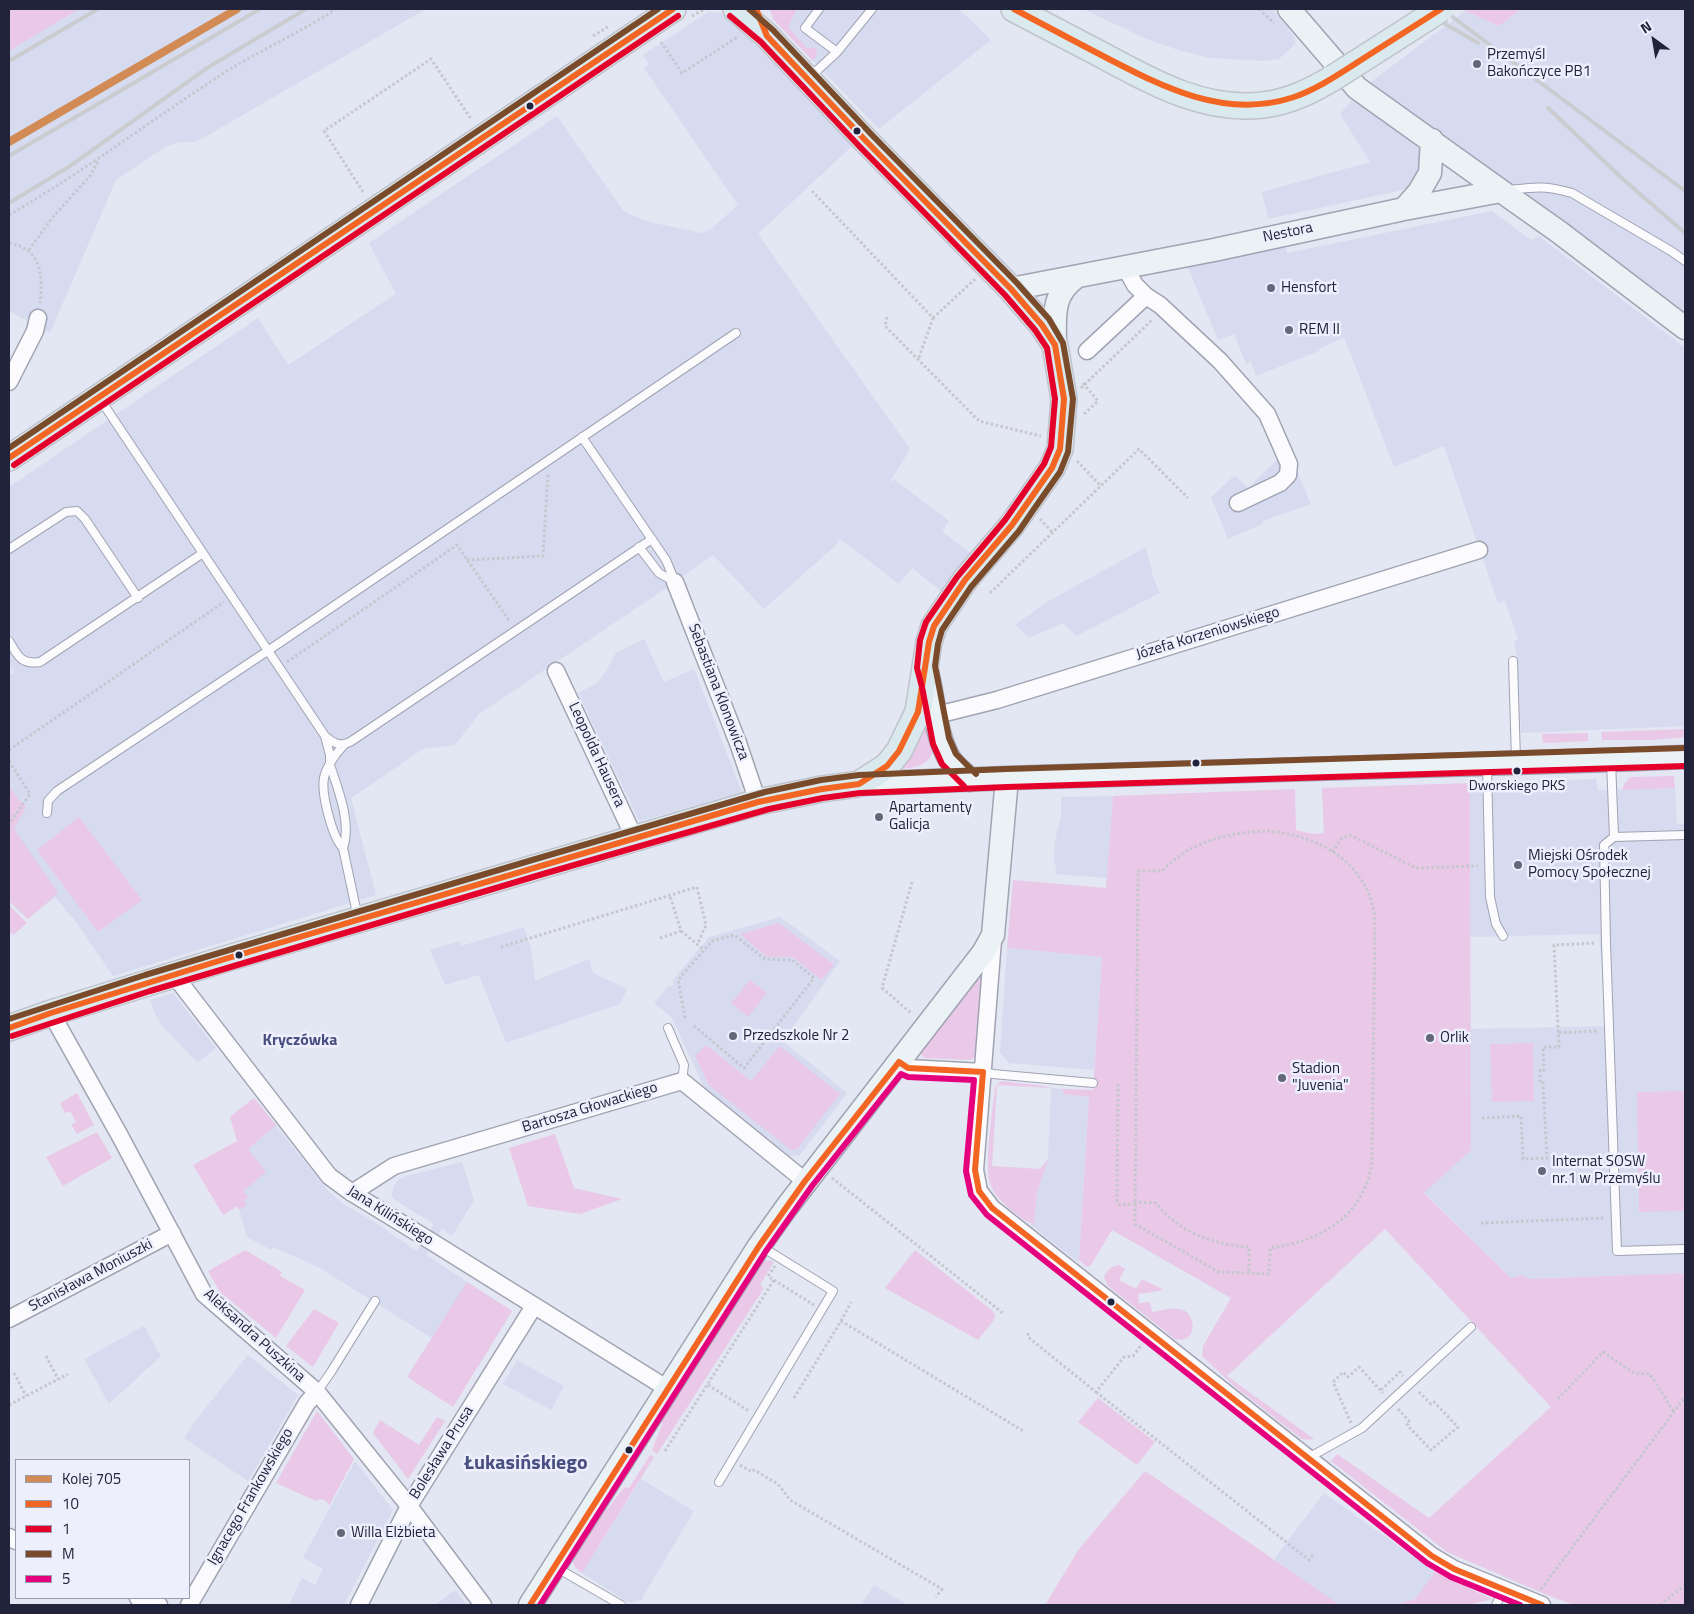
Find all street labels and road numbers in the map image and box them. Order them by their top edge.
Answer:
street label: Nestora [1261,219,1315,247]
street label: Józefa Korzeniowskiego [1134,604,1282,664]
street label: Sebastiana Klonowicza [684,621,752,763]
street label: Leopolda Hausera [564,700,628,810]
street label: Bartosza Głowackiego [520,1079,660,1137]
street label: Jana Kilińskiego [344,1182,436,1250]
street label: Stanisława Moniuszki [26,1236,156,1316]
street label: Aleksandra Puszkina [200,1286,308,1386]
street label: Bolesława Prusa [406,1403,478,1503]
street label: Ignacego Frankowskiego [204,1425,298,1569]

